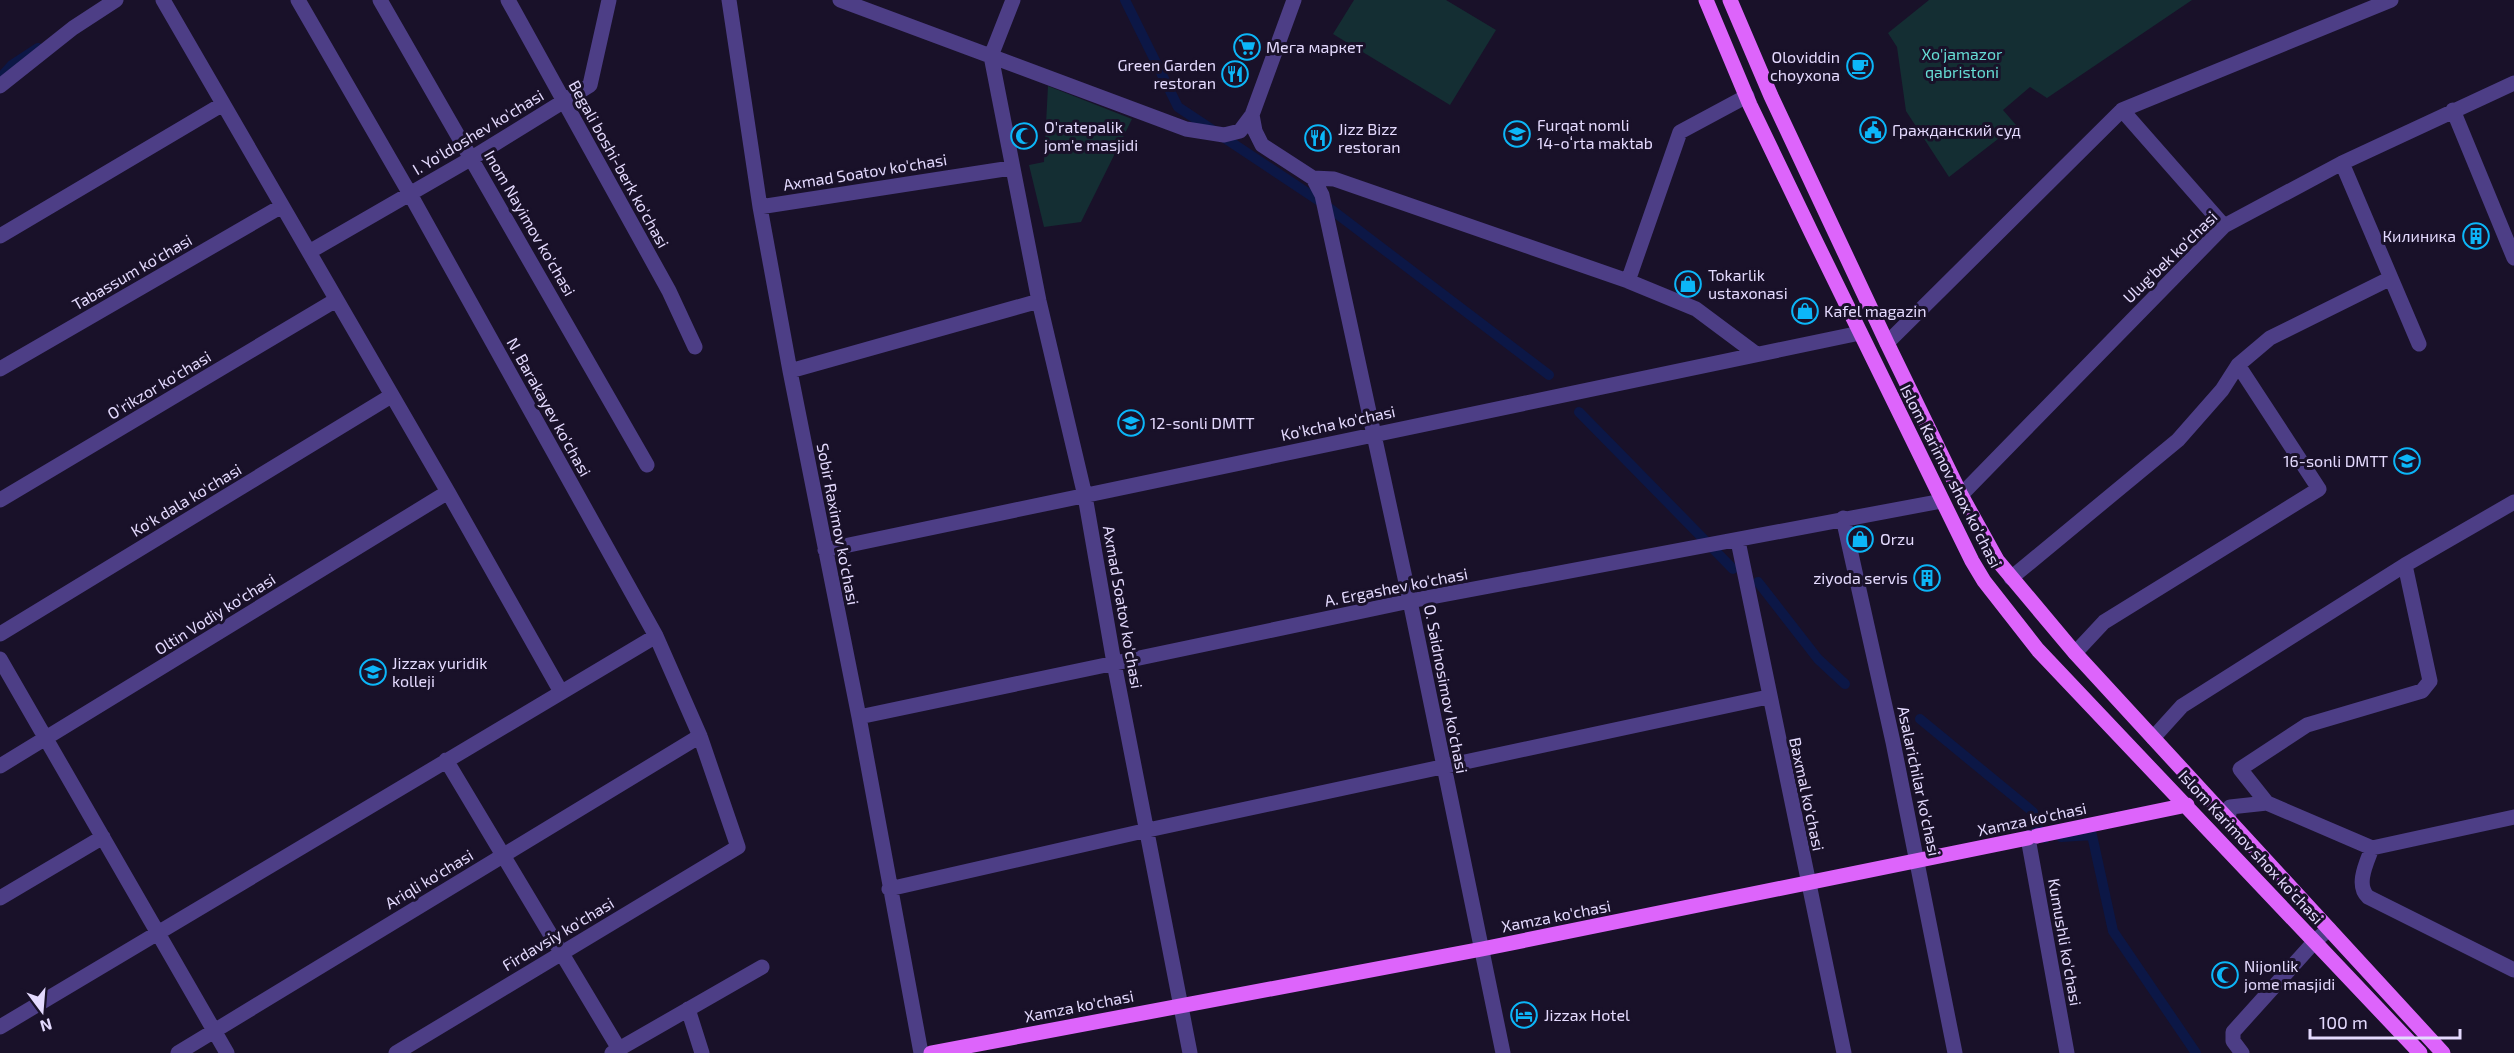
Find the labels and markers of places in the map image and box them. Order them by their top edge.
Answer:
supermarket icon: Мега маркет [1232,32,1262,62]
place label: Мега маркет [1266,37,1363,56]
place label: Oloviddin choyxona [1770,47,1840,84]
cafe icon: Oloviddin choyxona [1845,51,1875,81]
place label: Green Garden restoran [1118,55,1216,92]
restaurant icon: Green Garden restoran [1220,59,1250,89]
place label: Furqat nomli 14-oʻrta maktab [1537,115,1653,152]
public building icon: Гражданский суд [1858,115,1888,145]
place label: O'ratepalik jom'e masjidi [1044,117,1138,155]
place label: Jizz Bizz restoran [1338,119,1401,156]
school or university icon: Furqat nomli 14-oʻrta maktab [1502,119,1532,149]
place label: Гражданский суд [1892,120,2021,140]
mosque icon: O'ratepalik jom'e masjidi [1009,121,1039,151]
restaurant icon: Jizz Bizz restoran [1303,123,1333,153]
building icon: Килиника [2461,221,2491,251]
place label: Килиника [2383,226,2456,245]
place label: Tokarlik ustaxonasi [1708,265,1788,302]
shop icon: Tokarlik ustaxonasi [1673,269,1703,299]
shop icon: Kafel magazin [1790,296,1820,326]
place label: Kafel magazin [1824,301,1927,320]
school or university icon: 12-sonli DMTT [1116,408,1146,438]
place label: 12-sonli DMTT [1150,413,1255,432]
school or university icon: 16-sonli DMTT [2392,446,2422,476]
place label: 16-sonli DMTT [2283,451,2388,470]
shop icon: Orzu [1845,524,1875,554]
place label: Orzu [1880,529,1914,548]
building icon: ziyoda servis [1912,563,1942,593]
place label: ziyoda servis [1813,568,1908,587]
place label: Jizzax yuridik kolleji [392,653,487,691]
school or university icon: Jizzax yuridik kolleji [358,657,388,687]
place label: Nijonlik jome masjidi [2244,956,2335,994]
mosque icon: Nijonlik jome masjidi [2210,960,2240,990]
hotel icon: Jizzax Hotel [1509,1000,1539,1030]
place label: Jizzax Hotel [1544,1005,1630,1024]

